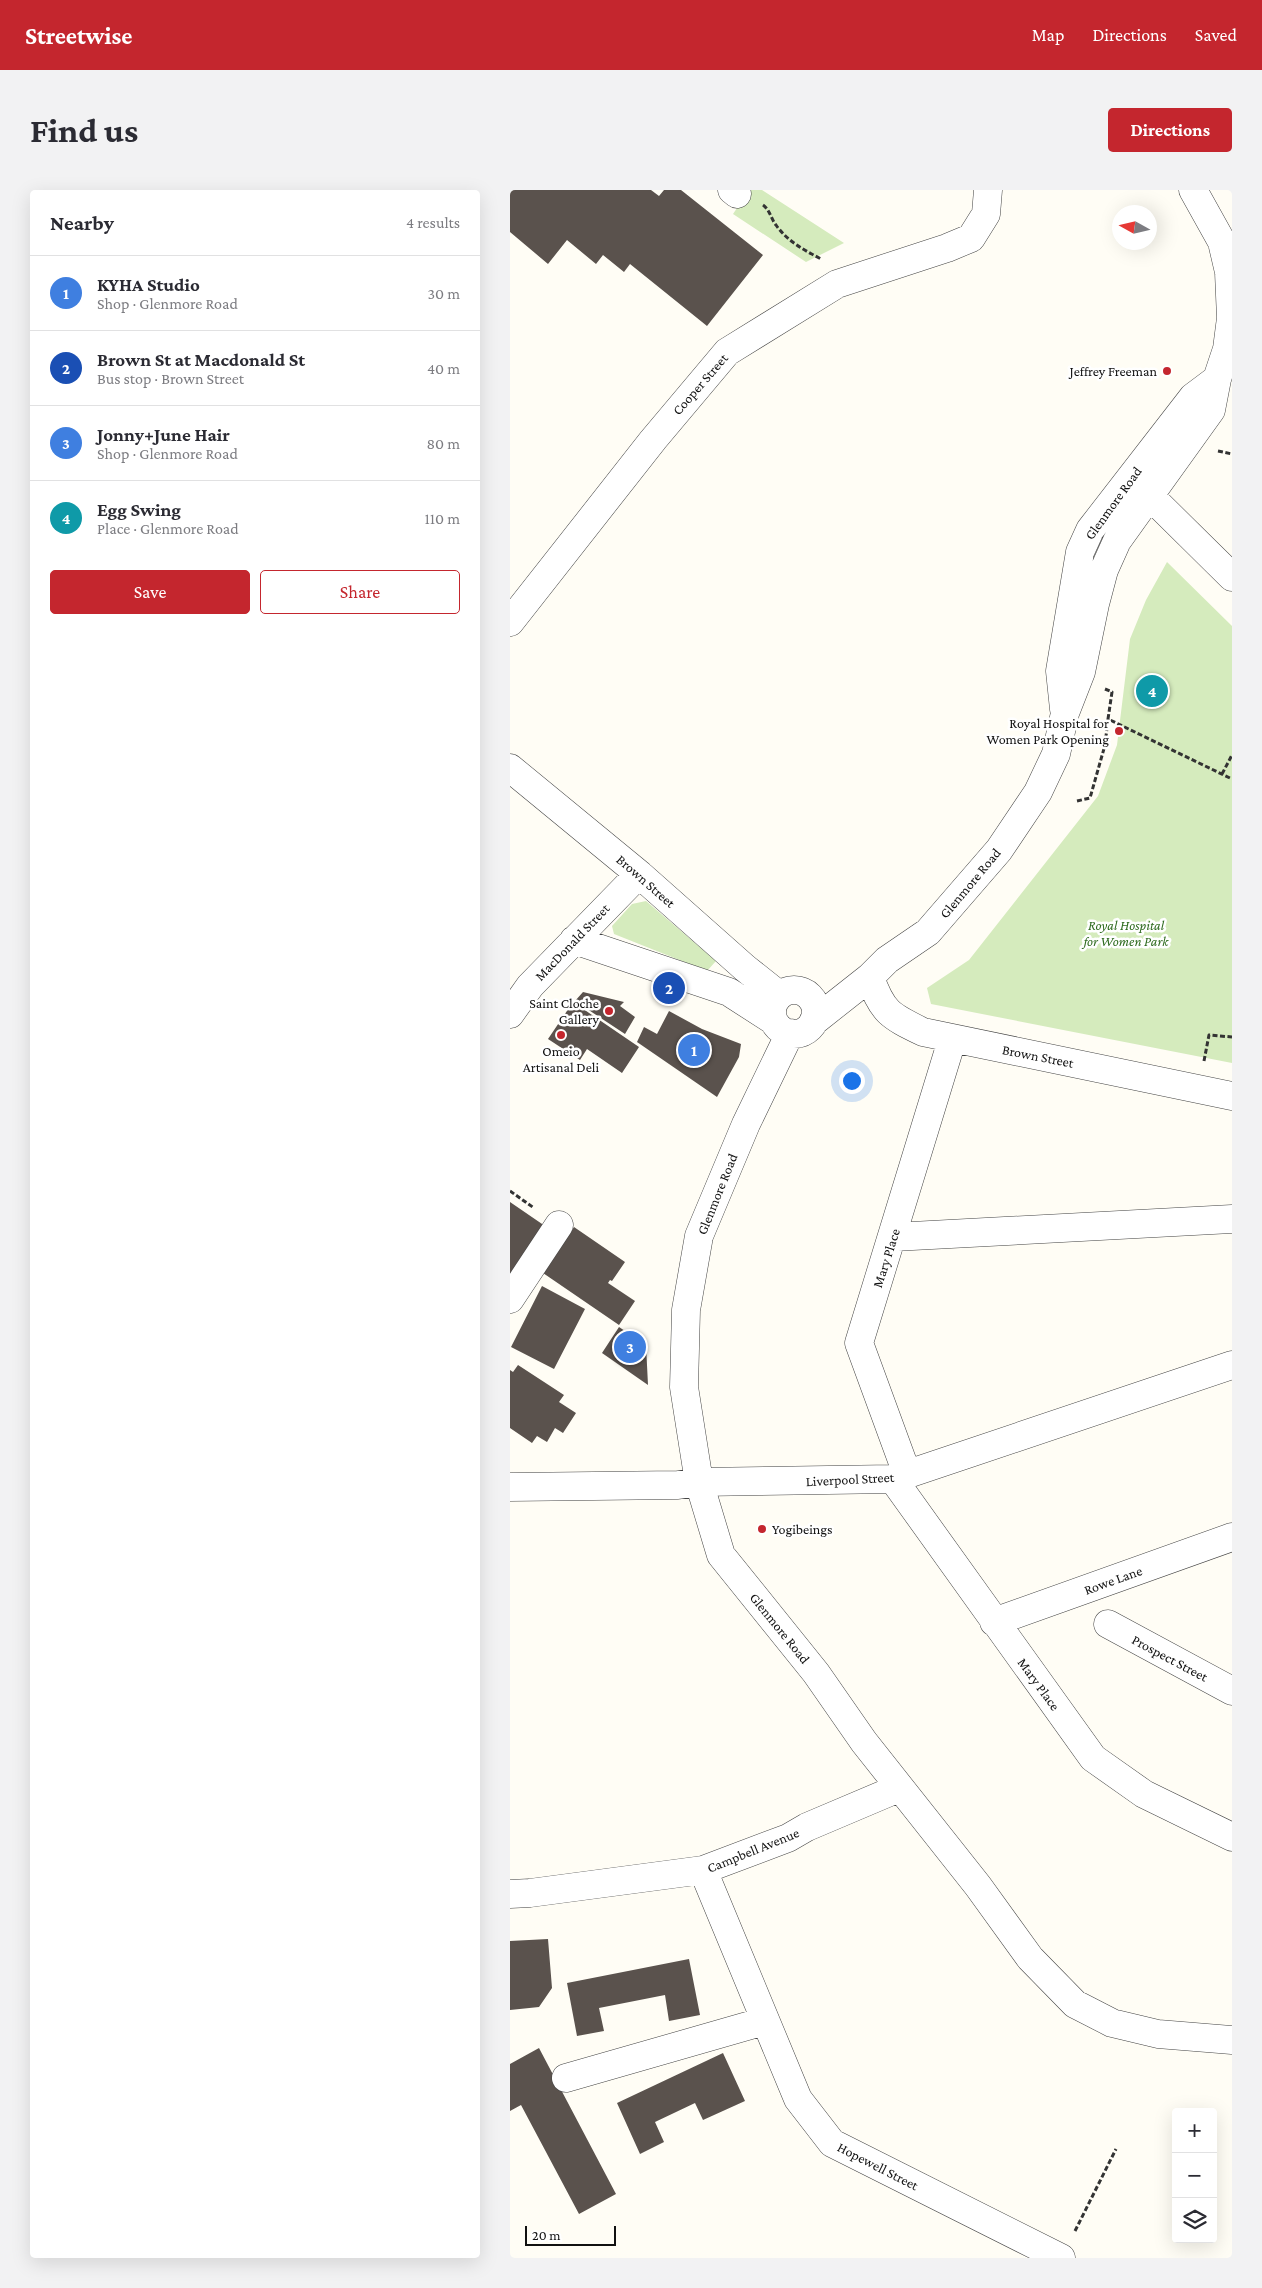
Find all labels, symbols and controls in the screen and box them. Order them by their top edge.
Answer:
text: Streetwise [25,22,132,49]
text: Map [1032,25,1064,45]
text: Directions [1092,25,1167,45]
text: Saved [1195,25,1237,45]
button: Directions [1108,108,1232,152]
text: Find us [30,111,138,150]
north arrow [1112,205,1157,250]
text: Nearby [50,211,114,235]
text: 4 results [406,214,460,231]
text: KYHA Studio [97,274,200,295]
text: 1 [63,285,69,302]
text: 30 m [428,285,460,302]
text: Shop · Glenmore Road [97,295,238,312]
text: Brown St at Macdonald St [97,349,305,370]
street label: Cooper Street [669,350,731,418]
text: 2 [62,360,70,377]
text: 40 m [427,360,460,377]
place label: Jeffrey Freeman [1067,363,1157,379]
marker: Jeffrey Freeman [1161,365,1173,377]
text: Bus stop · Brown Street [97,370,244,387]
text: Jonny+June Hair [97,424,230,445]
text: 3 [62,435,70,452]
text: 80 m [426,435,460,452]
text: Shop · Glenmore Road [97,445,238,462]
street label: Glenmore Road [1081,463,1145,543]
text: Egg Swing [97,499,181,520]
text: 4 [62,510,70,527]
text: 110 m [424,510,460,527]
text: Place · Glenmore Road [97,520,239,537]
button: Save [50,570,250,614]
button: Share [260,570,460,614]
pin: 4 [1136,672,1168,710]
place label: Royal Hospital for Women Park Opening [986,715,1109,747]
marker: Royal Hospital for Women Park Opening [1113,725,1125,737]
street label: Glenmore Road [936,844,1004,921]
street label: Brown Street [613,851,679,911]
street label: MacDonald Street [531,900,613,984]
park label: Royal Hospital for Women Park [1081,917,1169,949]
pin: 2 [653,969,685,1007]
place label: Saint Cloche Gallery [529,995,600,1027]
marker: Saint Cloche Gallery [603,1005,615,1017]
marker: Omeio Artisanal Deli [555,1029,567,1041]
pin: 1 [678,1031,710,1069]
street label: Brown Street [1001,1041,1075,1071]
place label: Omeio Artisanal Deli [523,1043,599,1075]
your location [839,1068,865,1094]
street label: Glenmore Road [693,1150,741,1237]
street label: Mary Place [869,1226,903,1290]
pin: 3 [614,1328,646,1366]
street label: Liverpool Street [805,1469,895,1489]
place label: Yogibeings [772,1521,833,1537]
marker: Yogibeings [756,1523,768,1535]
street label: Rowe Lane [1082,1562,1144,1598]
street label: Glenmore Road [747,1589,814,1667]
street label: Prospect Street [1129,1631,1211,1685]
street label: Mary Place [1015,1655,1063,1713]
street label: Campbell Avenue [705,1824,801,1876]
map controls [1172,2108,1217,2243]
button: + [1172,2108,1217,2153]
street label: Hopewell Street [835,2139,921,2193]
button: − [1172,2153,1217,2198]
button: layers [1172,2198,1217,2243]
scale bar [525,2223,616,2246]
text: 20 m [532,2227,560,2243]

